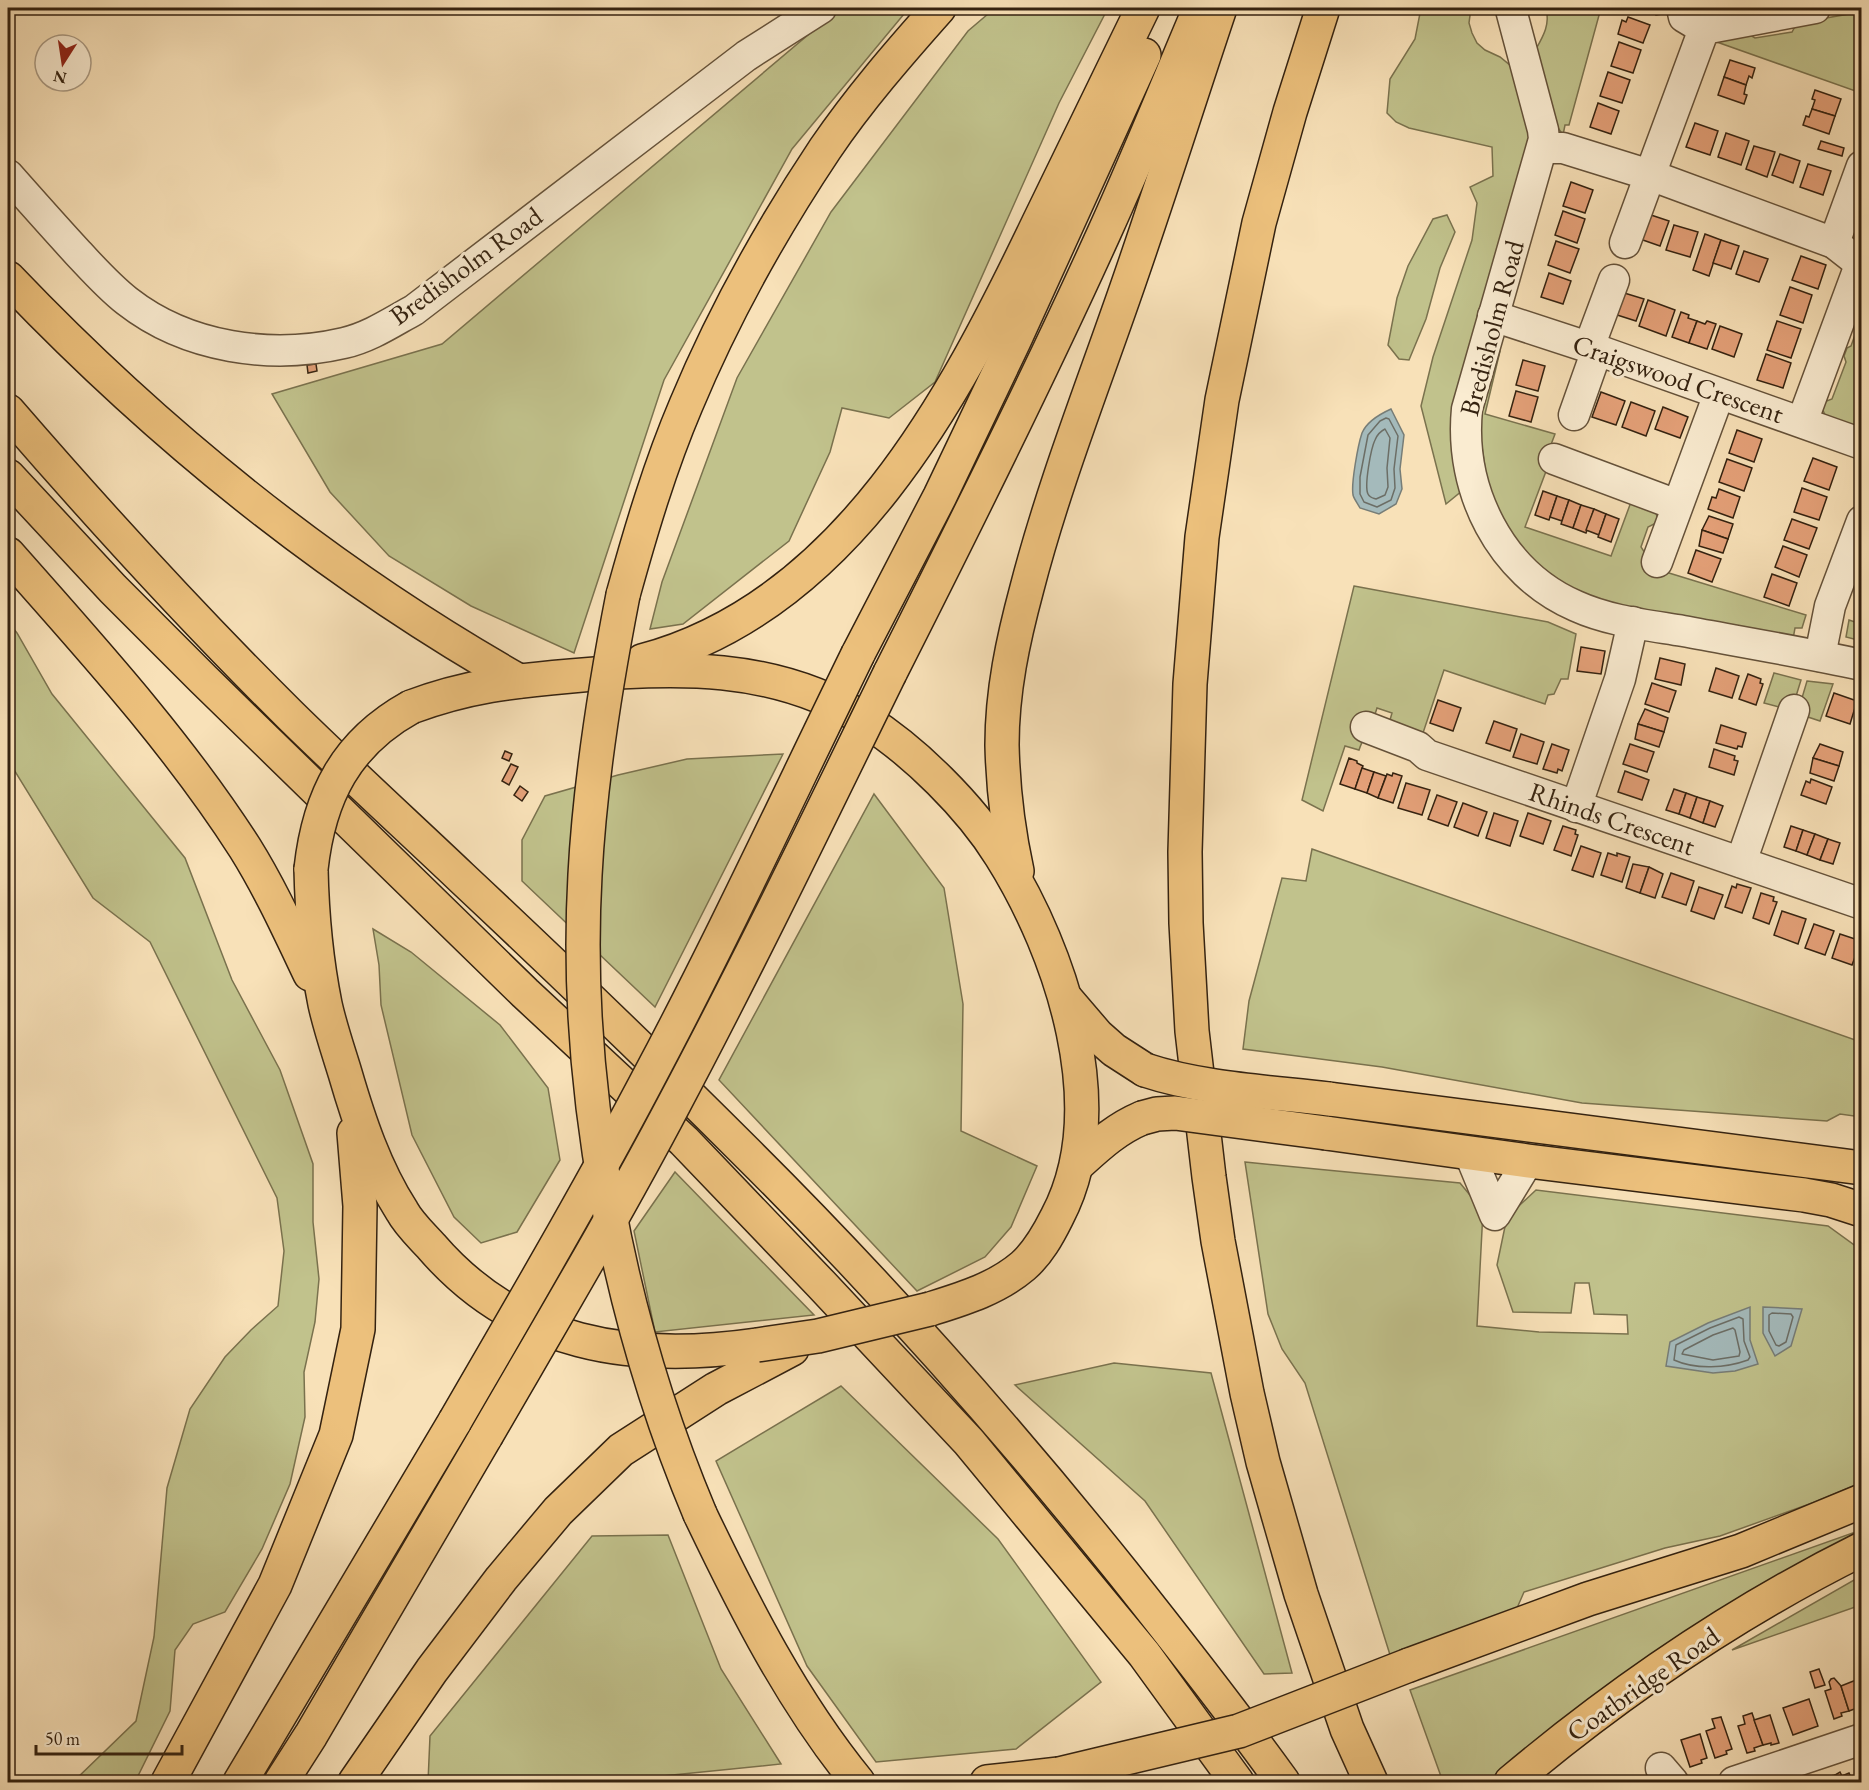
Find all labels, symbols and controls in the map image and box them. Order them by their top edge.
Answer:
north arrow [33,33,93,93]
text: N [51,66,69,89]
street label: Bredisholm Road [382,198,549,333]
street label: Bredisholm Road [1451,236,1532,420]
street label: Craigswood Crescent [1568,326,1789,431]
street label: Rhinds Crescent [1525,774,1700,863]
street label: Coatbridge Road [1560,1618,1726,1749]
scale bar [36,1718,182,1756]
text: 50 m [45,1727,80,1750]

